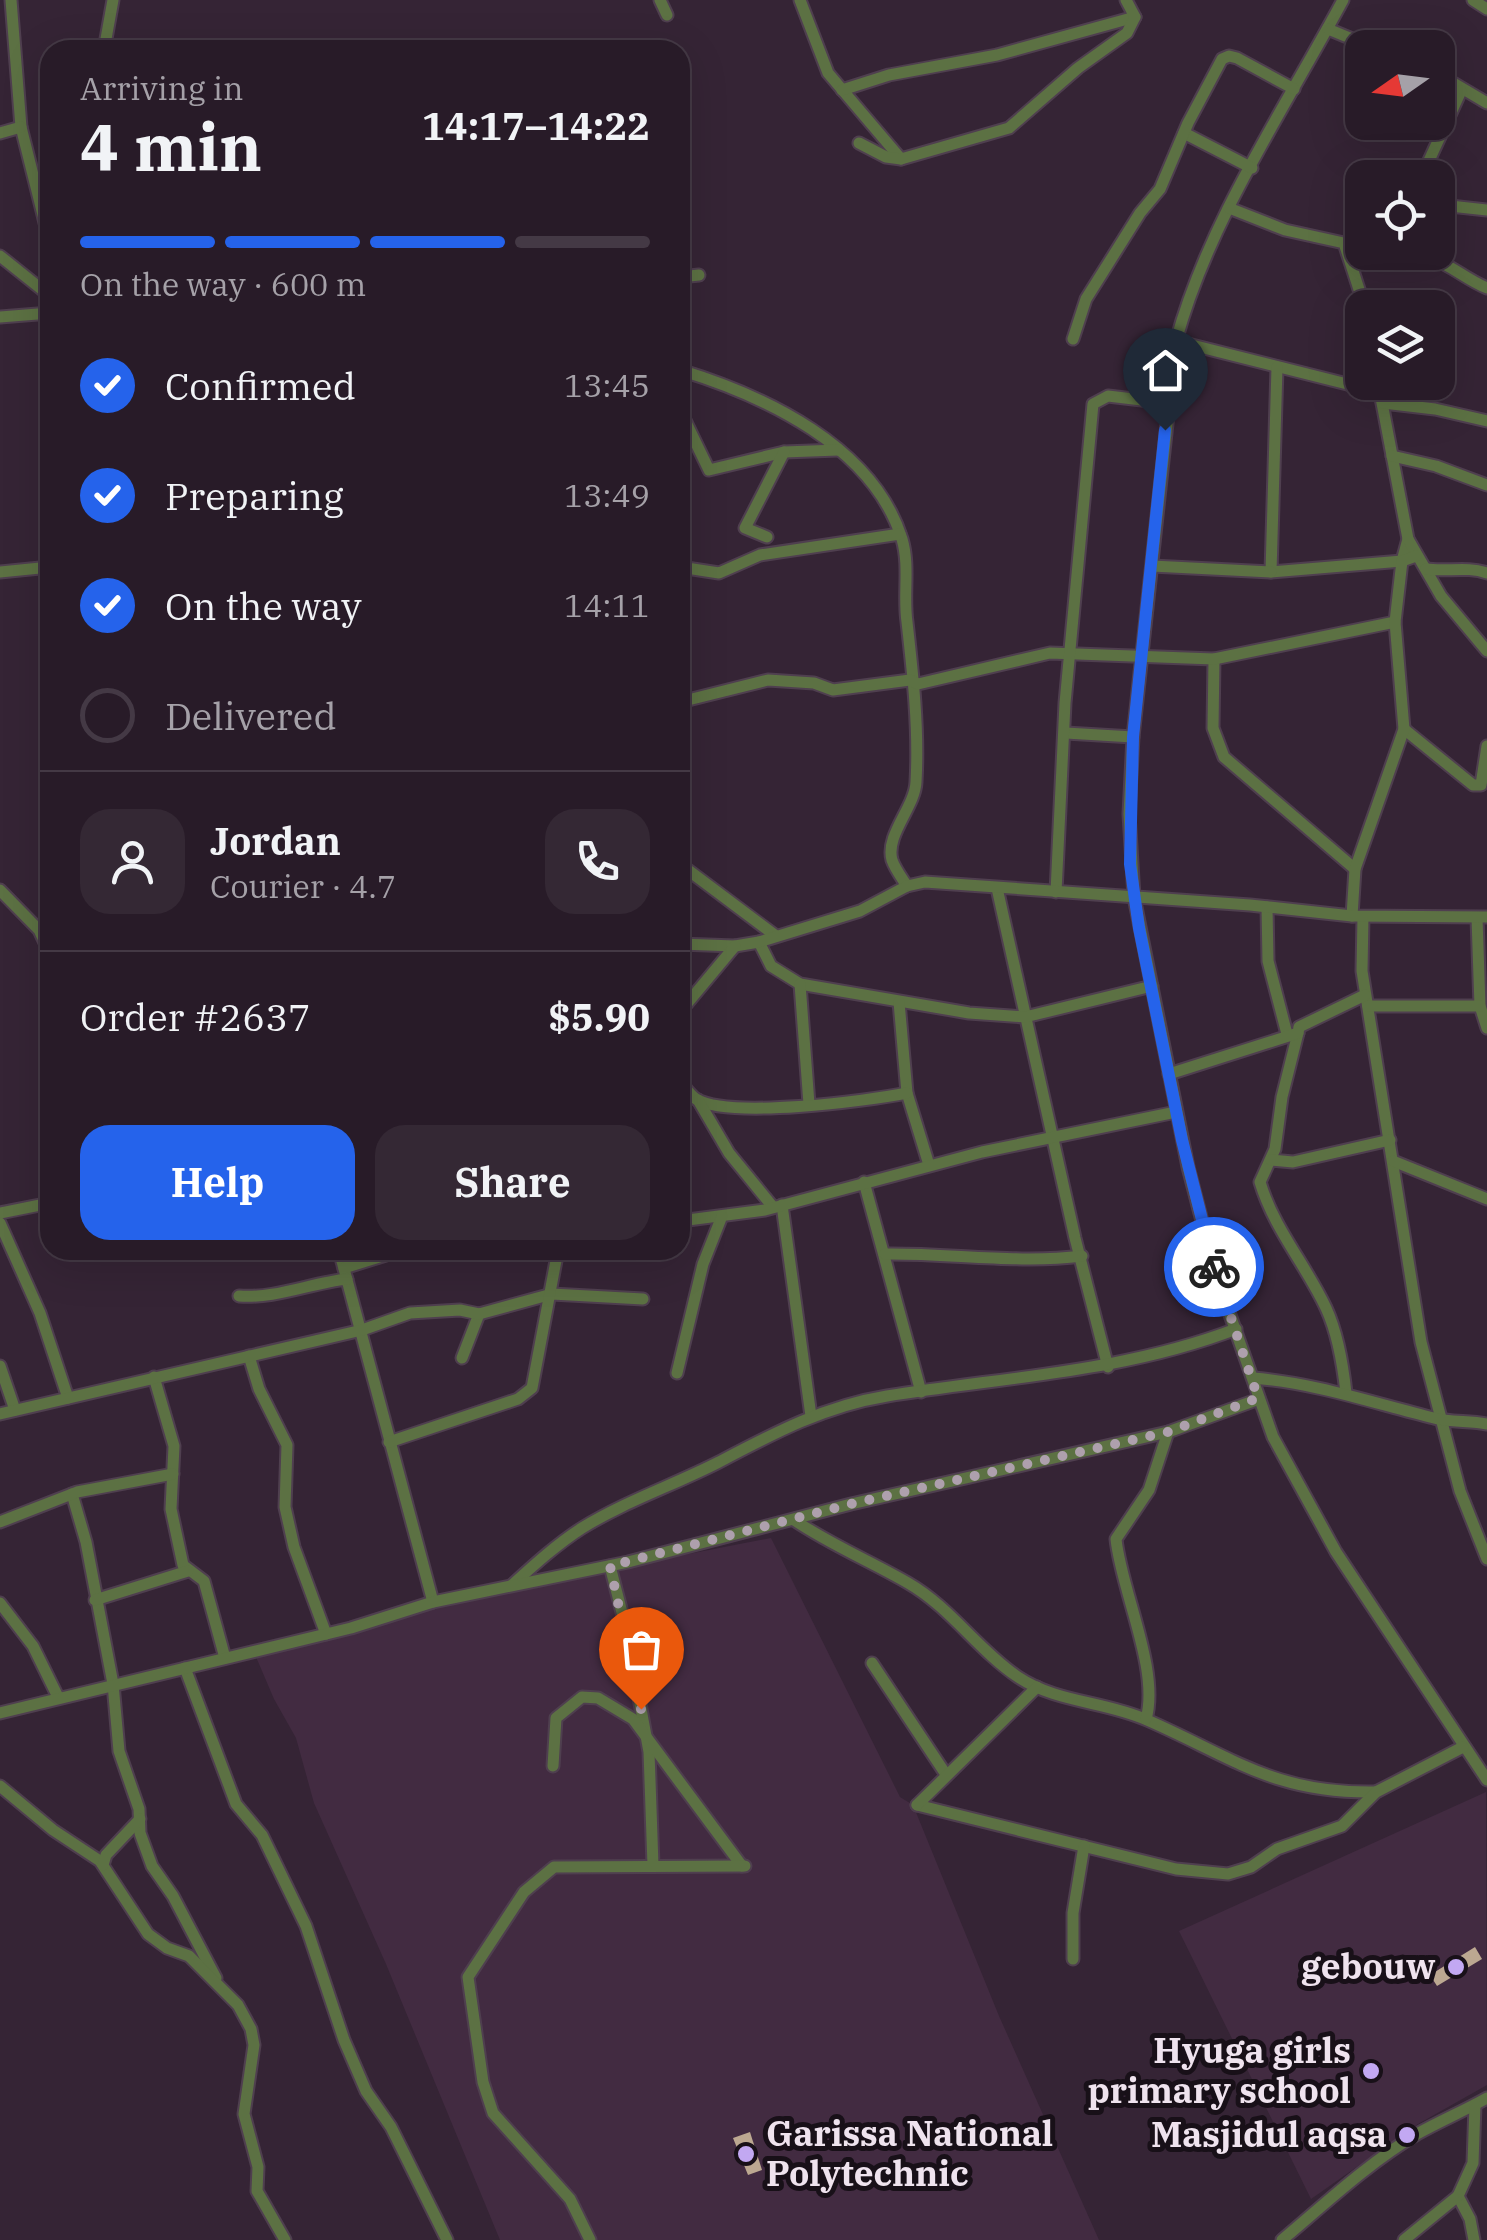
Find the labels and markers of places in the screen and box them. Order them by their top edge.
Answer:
pin [1123,328,1208,431]
pin [599,1607,684,1710]
place label: gebouw [1301,1943,1436,1989]
marker: gebouw [1445,1956,1467,1978]
place label: Hyuga girls primary school [1088,2027,1351,2113]
marker: Hyuga girls primary school [1360,2060,1382,2082]
place label: Garissa National Polytechnic [766,2110,1053,2196]
place label: Masjidul aqsa [1151,2111,1387,2157]
marker: Masjidul aqsa [1396,2124,1418,2146]
marker: Garissa National Polytechnic [735,2143,757,2165]

